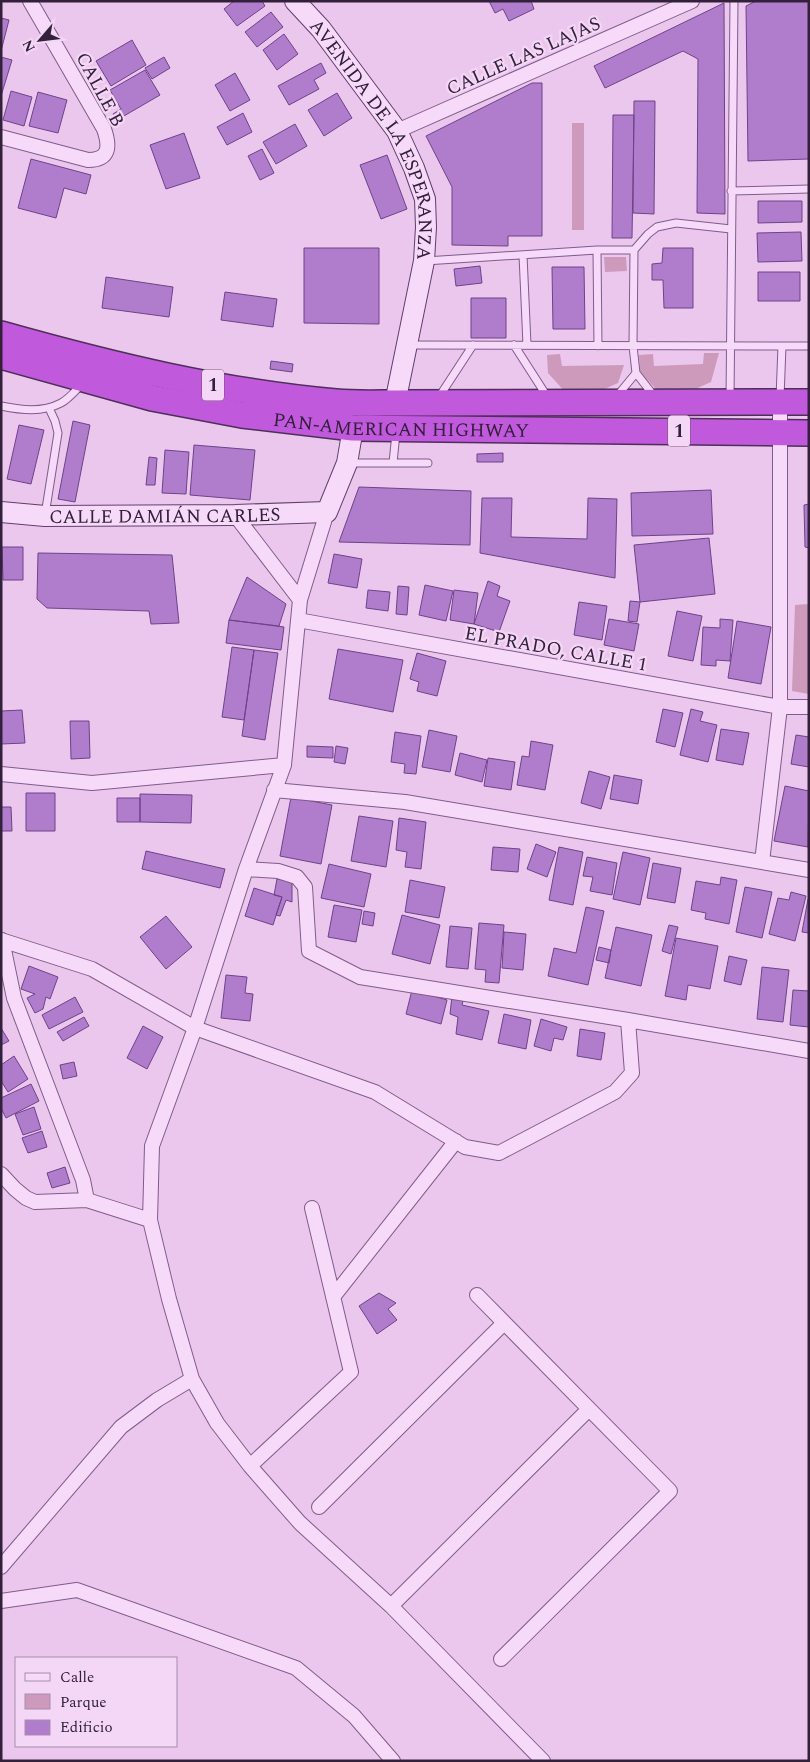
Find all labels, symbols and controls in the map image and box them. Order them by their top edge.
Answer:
street label: CALLE LAS LAJAS [442,9,605,103]
street label: AVENIDA DE LA ESPERANZA [302,12,439,261]
north arrow [15,15,65,65]
text: N [17,36,41,56]
street label: CALLE B [68,47,131,132]
road number: 1 [202,370,224,400]
street label: PAN-AMERICAN HIGHWAY [271,406,529,446]
road number: 1 [668,416,690,446]
street label: CALLE DAMIÁN CARLES [49,501,281,532]
street label: EL PRADO, CALLE 1 [462,619,649,680]
legend [15,1657,178,1747]
text: Calle [60,1666,94,1689]
text: Parque [60,1691,107,1714]
text: Edificio [60,1716,113,1739]

